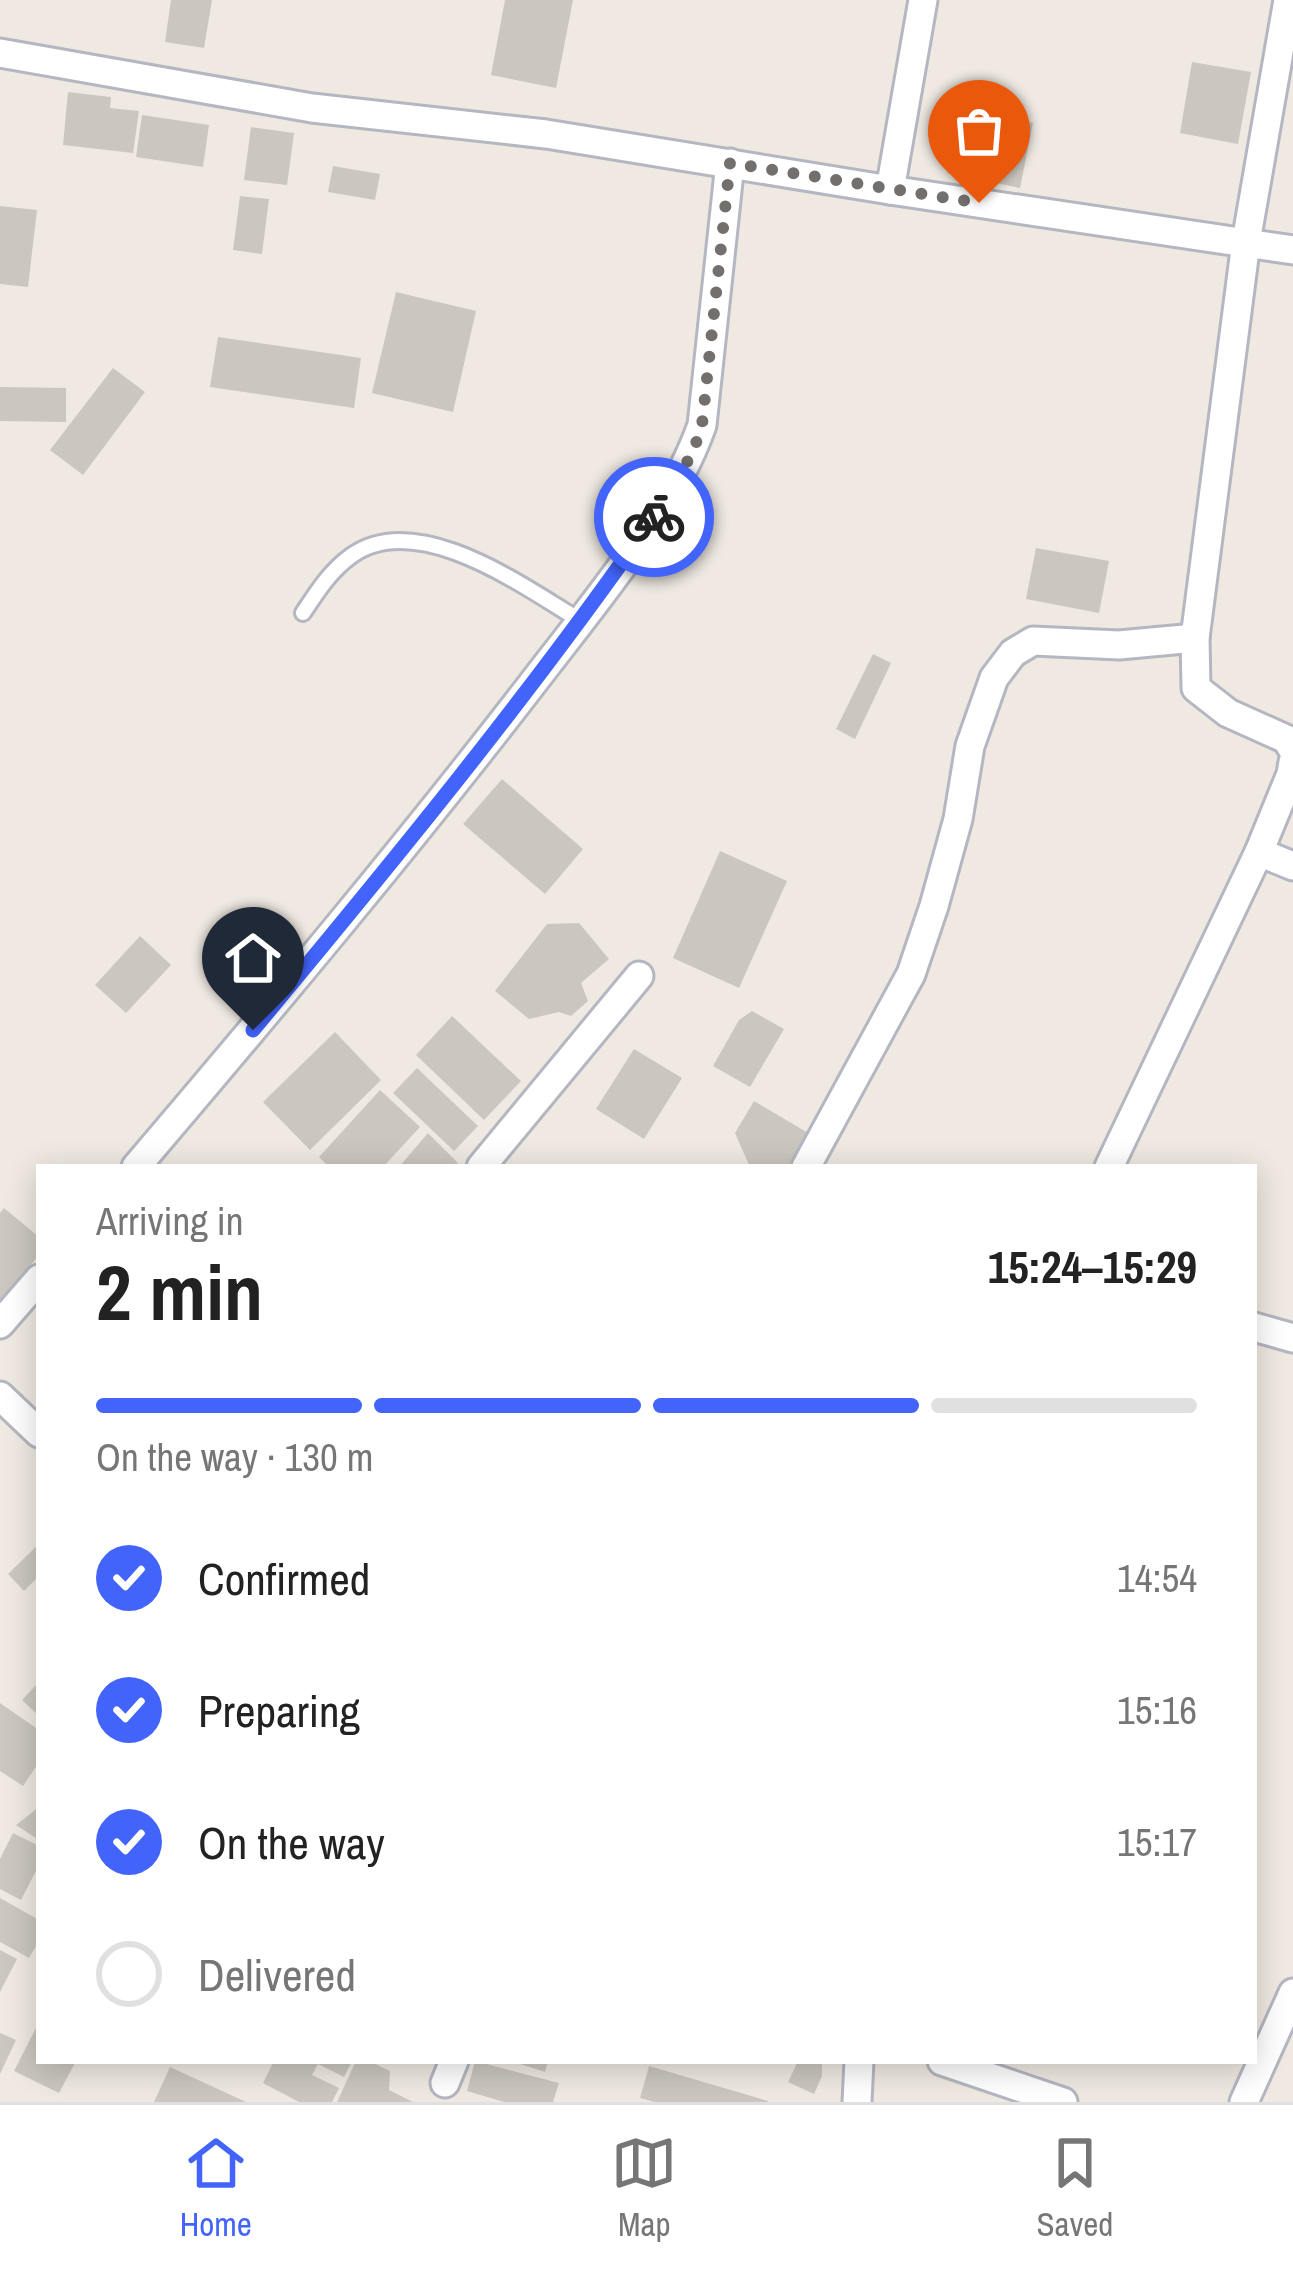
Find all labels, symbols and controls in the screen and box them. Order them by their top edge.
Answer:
pin [928,80,1030,203]
icon: bag [946,98,1012,164]
courier [594,457,714,577]
icon: bike [621,484,687,550]
pin [202,907,304,1030]
icon: home [220,925,286,991]
text: Arriving in [96,1195,244,1247]
text: 15:24–15:29 [988,1236,1197,1297]
text: 2 min [96,1239,263,1344]
text: On the way · 130 m [96,1431,373,1483]
icon: check [96,1545,162,1611]
text: Confirmed [198,1548,370,1609]
text: 14:54 [1117,1552,1197,1604]
icon: check [96,1677,162,1743]
text: Preparing [198,1680,360,1741]
text: 15:16 [1117,1684,1197,1736]
icon: check [96,1809,162,1875]
text: On the way [198,1812,385,1873]
text: 15:17 [1117,1816,1197,1868]
text: Delivered [198,1944,356,2005]
tab: Home [180,2130,252,2246]
tab: Map [611,2130,677,2246]
tab: Saved [1037,2130,1113,2246]

